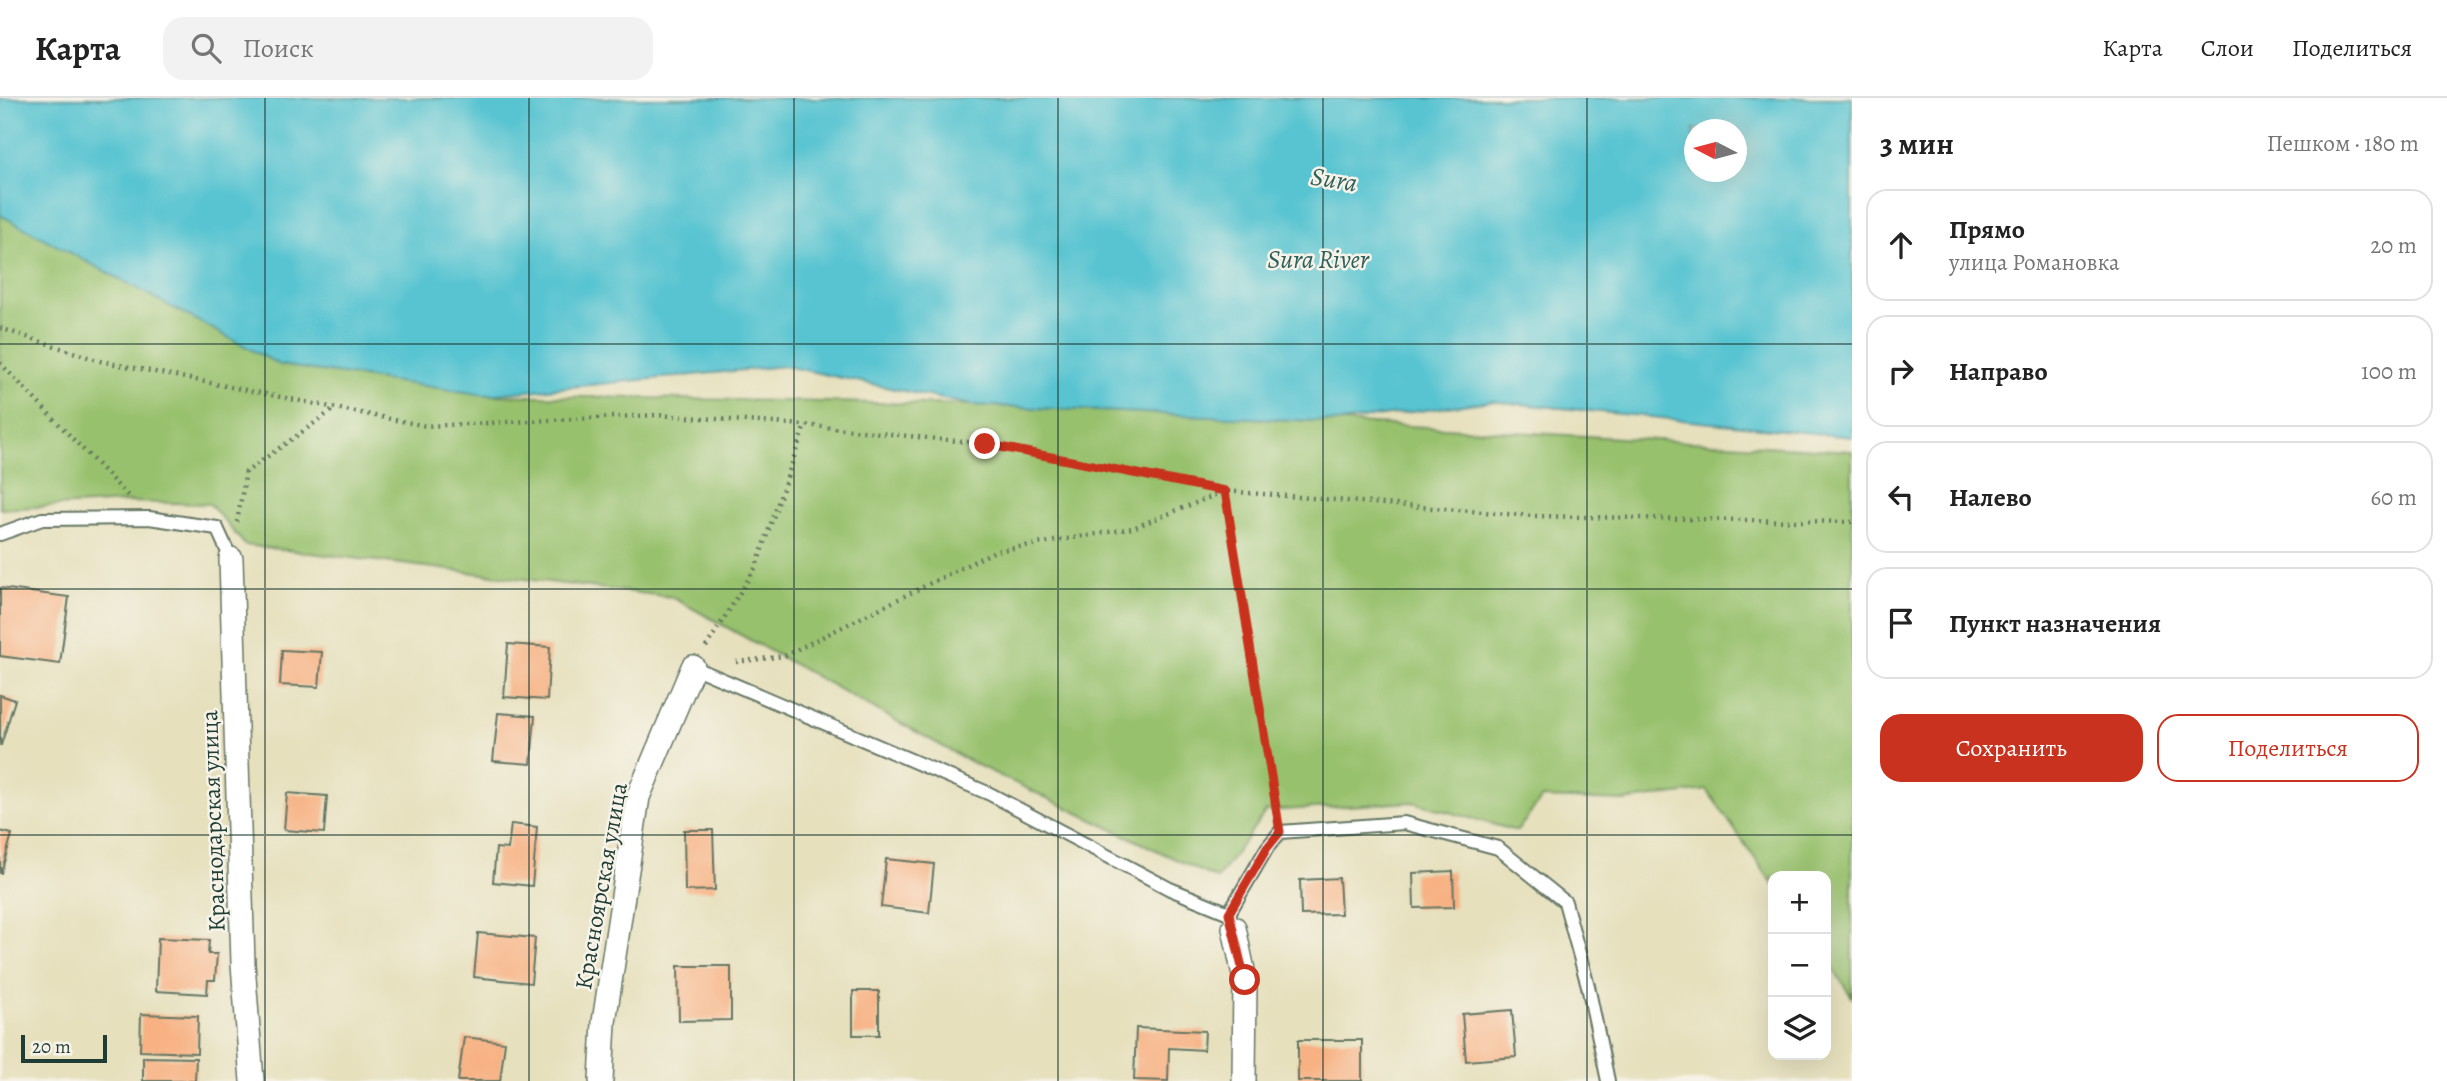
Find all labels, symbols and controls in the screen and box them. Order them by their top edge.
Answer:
search box [163,17,653,80]
text: Карта [35,26,121,71]
icon: search [187,29,225,67]
text: Поиск [243,31,314,66]
text: Карта [2102,32,2163,64]
text: Слои [2201,32,2254,64]
text: Поделиться [2292,32,2412,64]
north arrow [1684,119,1747,182]
text: 3 мин [1880,124,1954,164]
text: Пешком · 180 m [2267,128,2419,159]
water label: Sura [1308,159,1360,200]
text: Прямо [1949,212,2025,247]
icon: ahead [1882,226,1920,264]
text: 20 m [2370,230,2417,261]
water label: Sura River [1267,242,1370,277]
text: улица Романовка [1949,247,2120,278]
icon: right [1882,352,1920,390]
text: Направо [1949,354,2048,389]
text: 100 m [2361,356,2417,387]
route end [969,428,1000,459]
icon: left [1882,478,1920,516]
text: Налево [1949,480,2032,515]
text: 60 m [2370,482,2417,513]
icon: arrive [1882,604,1920,642]
text: Пункт назначения [1949,606,2161,641]
street label: Краснодарская улица [193,710,233,932]
button: Сохранить [1880,714,2143,782]
button: Поделиться [2157,714,2419,782]
street label: Красноярская улица [567,780,635,992]
map controls [1768,871,1831,1060]
button: + [1768,871,1831,934]
button: − [1768,934,1831,997]
route start [1229,964,1260,995]
button: layers [1768,997,1831,1060]
scale bar [21,1032,107,1064]
text: 20 m [32,1034,71,1060]

